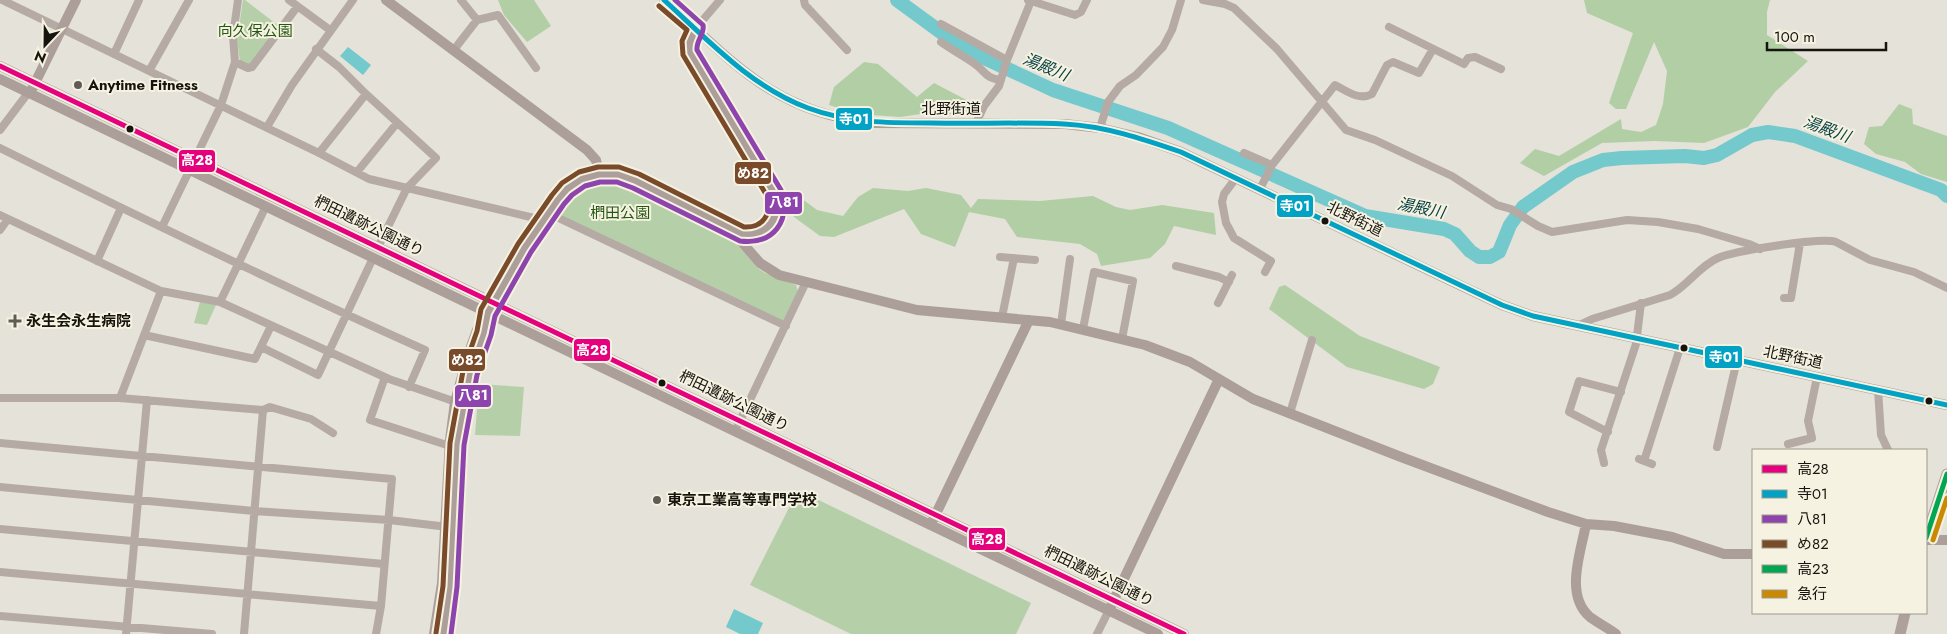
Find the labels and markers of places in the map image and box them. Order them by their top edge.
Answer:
place label: Anytime Fitness [87,74,198,96]
marker: Anytime Fitness [72,79,84,91]
unlabelled marker [125,124,135,134]
unlabelled marker [1320,216,1330,226]
place label: 永生会永生病院 [26,310,131,332]
marker: 永生会永生病院 [8,314,22,328]
unlabelled marker [1679,343,1689,353]
unlabelled marker [657,378,667,388]
unlabelled marker [1924,396,1934,406]
place label: 東京工業高等専門学校 [667,489,817,511]
marker: 東京工業高等専門学校 [651,494,663,506]

